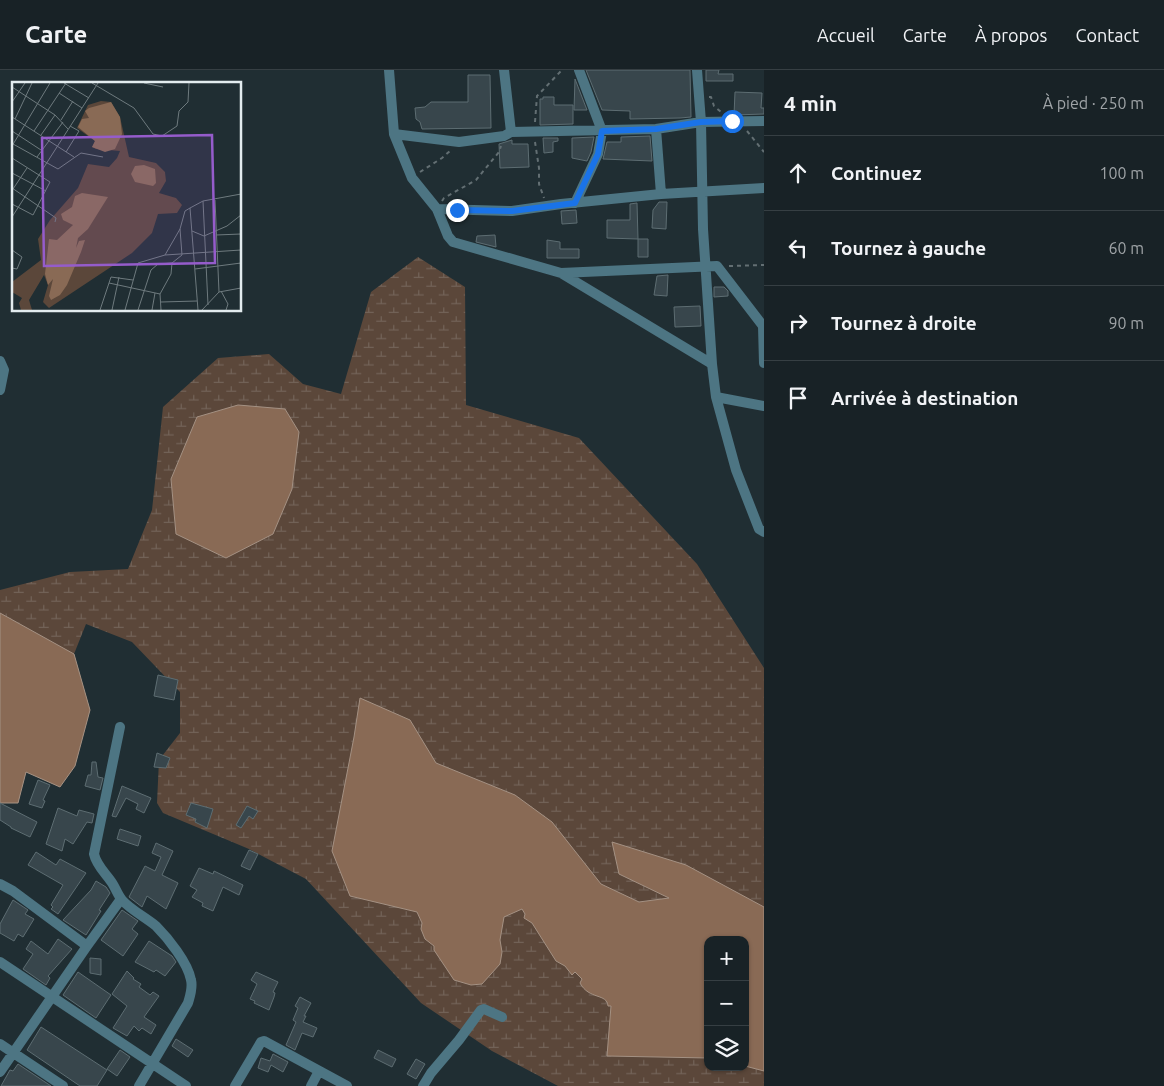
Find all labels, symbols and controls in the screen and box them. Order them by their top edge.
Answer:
text: Carte [25,21,87,48]
text: Accueil [817,25,875,45]
text: Carte [903,25,947,45]
text: À propos [975,25,1047,45]
text: Contact [1075,25,1139,45]
inset map [12,82,241,311]
text: 4 min [784,91,837,115]
text: À pied · 250 m [1043,94,1144,112]
route start [721,110,744,133]
icon: ahead [784,159,812,187]
text: Continuez [831,162,921,184]
text: 100 m [1099,164,1144,182]
route end [446,199,469,222]
icon: left [784,234,812,262]
text: Tournez à gauche [831,237,986,259]
text: 60 m [1108,239,1144,257]
icon: right [784,309,812,337]
text: Tournez à droite [831,312,977,334]
text: 90 m [1108,314,1144,332]
icon: arrive [784,384,812,412]
text: Arrivée à destination [831,387,1018,409]
map controls [704,936,749,1071]
button: + [704,936,749,981]
button: − [704,981,749,1026]
button: layers [704,1026,749,1071]

